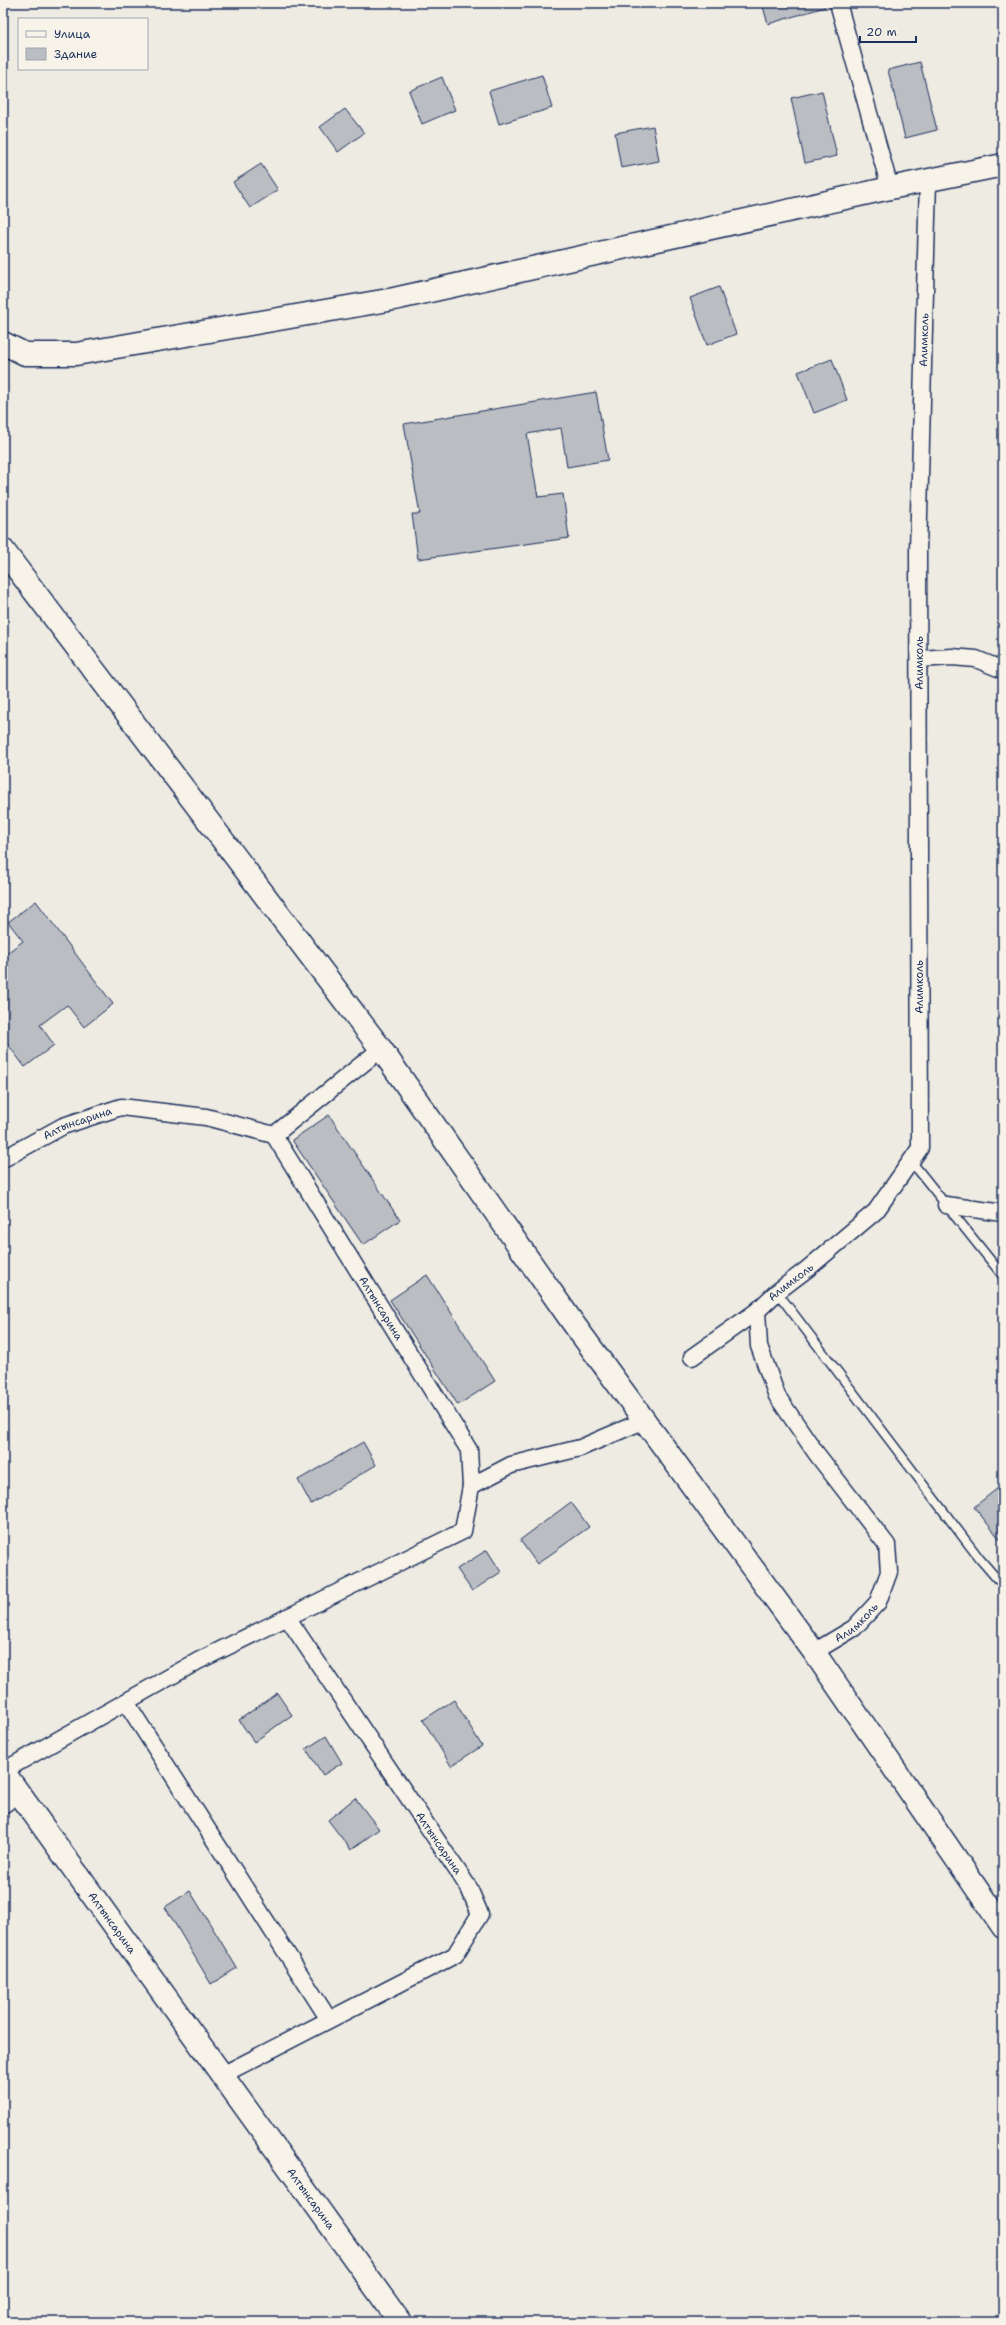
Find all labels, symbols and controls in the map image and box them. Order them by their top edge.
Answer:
legend [18,18,148,70]
scale bar [860,18,916,44]
text: 20 m [866,24,897,40]
text: Улица [54,26,91,42]
text: Здание [54,46,98,62]
street label: Алимколь [916,313,932,367]
street label: Алимколь [912,636,927,690]
street label: Алимколь [912,960,927,1014]
street label: Алтынсарина [41,1103,114,1143]
street label: Алимколь [765,1260,817,1305]
street label: Алтынсарина [355,1274,406,1343]
street label: Алимколь [832,1599,882,1646]
street label: Алтынсарина [412,1809,465,1878]
street label: Алтынсарина [85,1889,139,1957]
street label: Алтынсарина [283,2165,338,2233]

